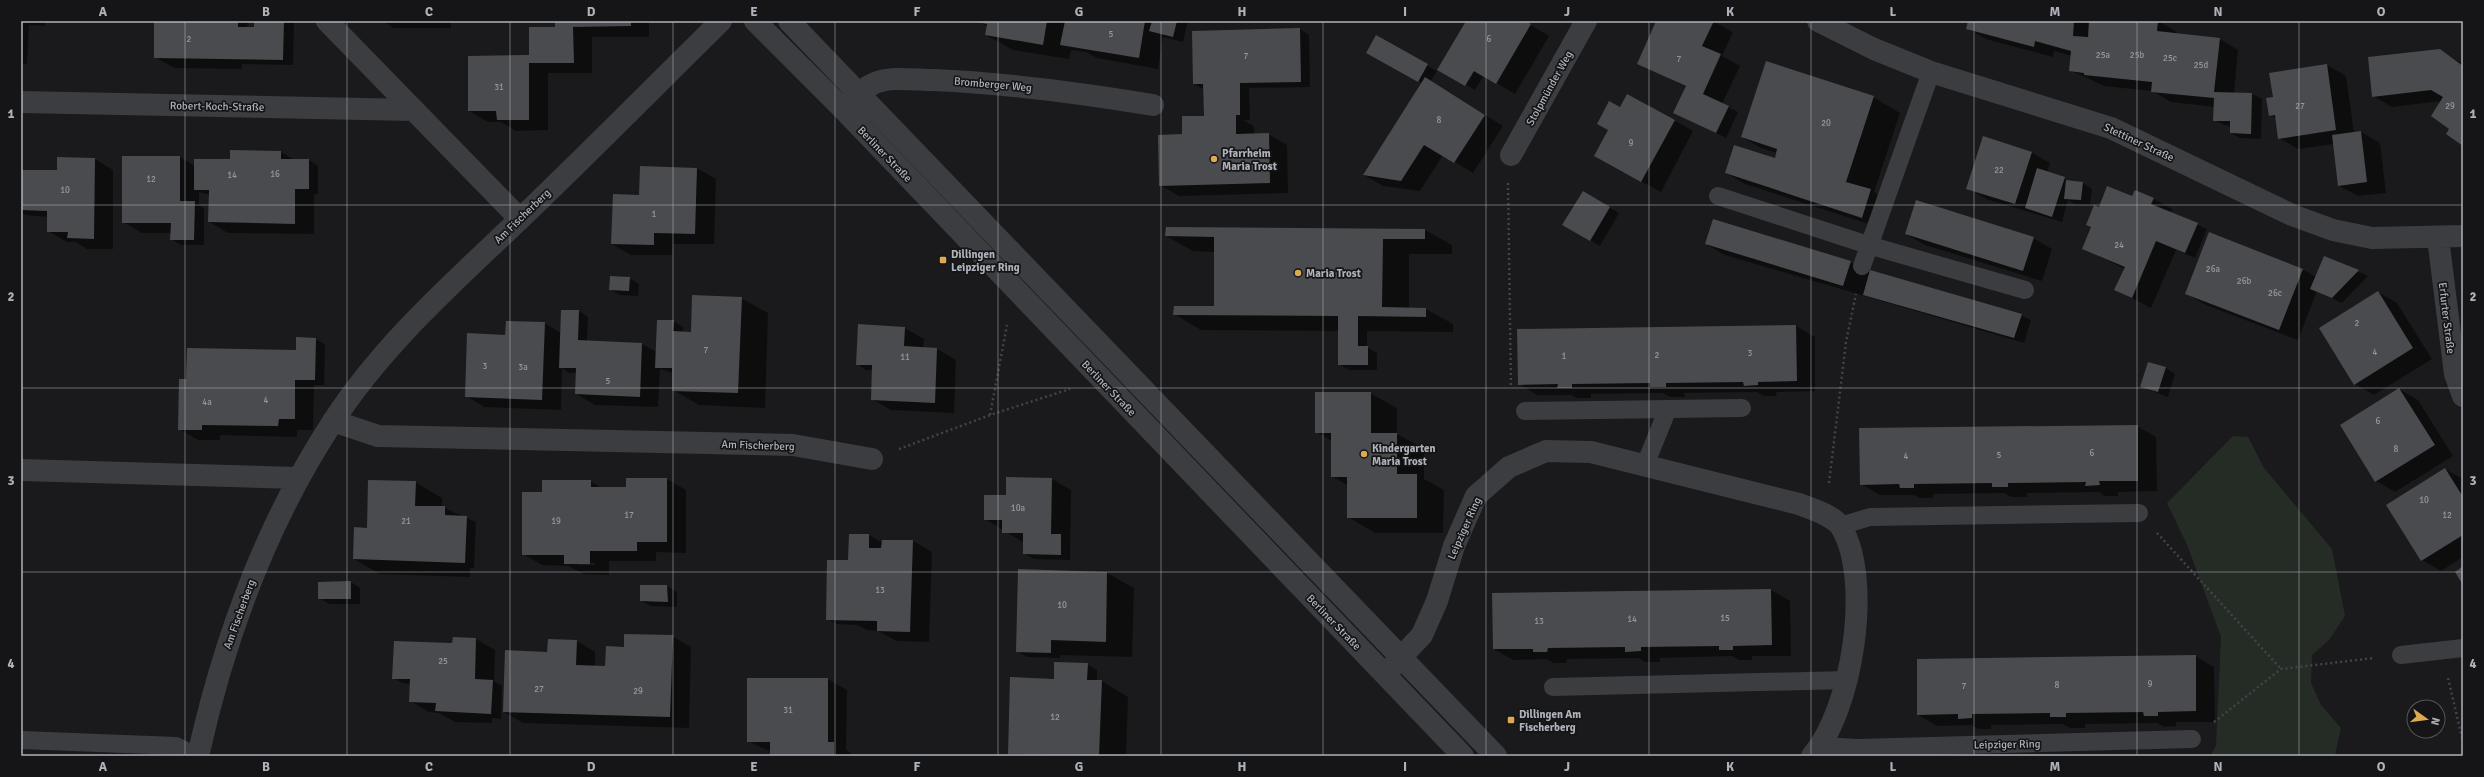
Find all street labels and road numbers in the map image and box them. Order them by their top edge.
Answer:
street label: Stolpmünder Weg [1524,48,1575,128]
street label: Bromberger Weg [953,75,1033,94]
street label: Robert-Koch-Straße [170,99,264,114]
street label: Stettiner Straße [2102,120,2176,164]
street label: Berliner Straße [855,124,914,185]
street label: Am Fischerberg [491,186,553,246]
street label: Erfurter Straße [2436,281,2457,355]
street label: Berliner Straße [1079,358,1138,419]
street label: Am Fischerberg [721,438,795,453]
street label: Leipziger Ring [1445,495,1484,561]
street label: Am Fischerberg [221,577,258,651]
street label: Berliner Straße [1304,592,1363,653]
street label: Leipziger Ring [1973,737,2041,752]

